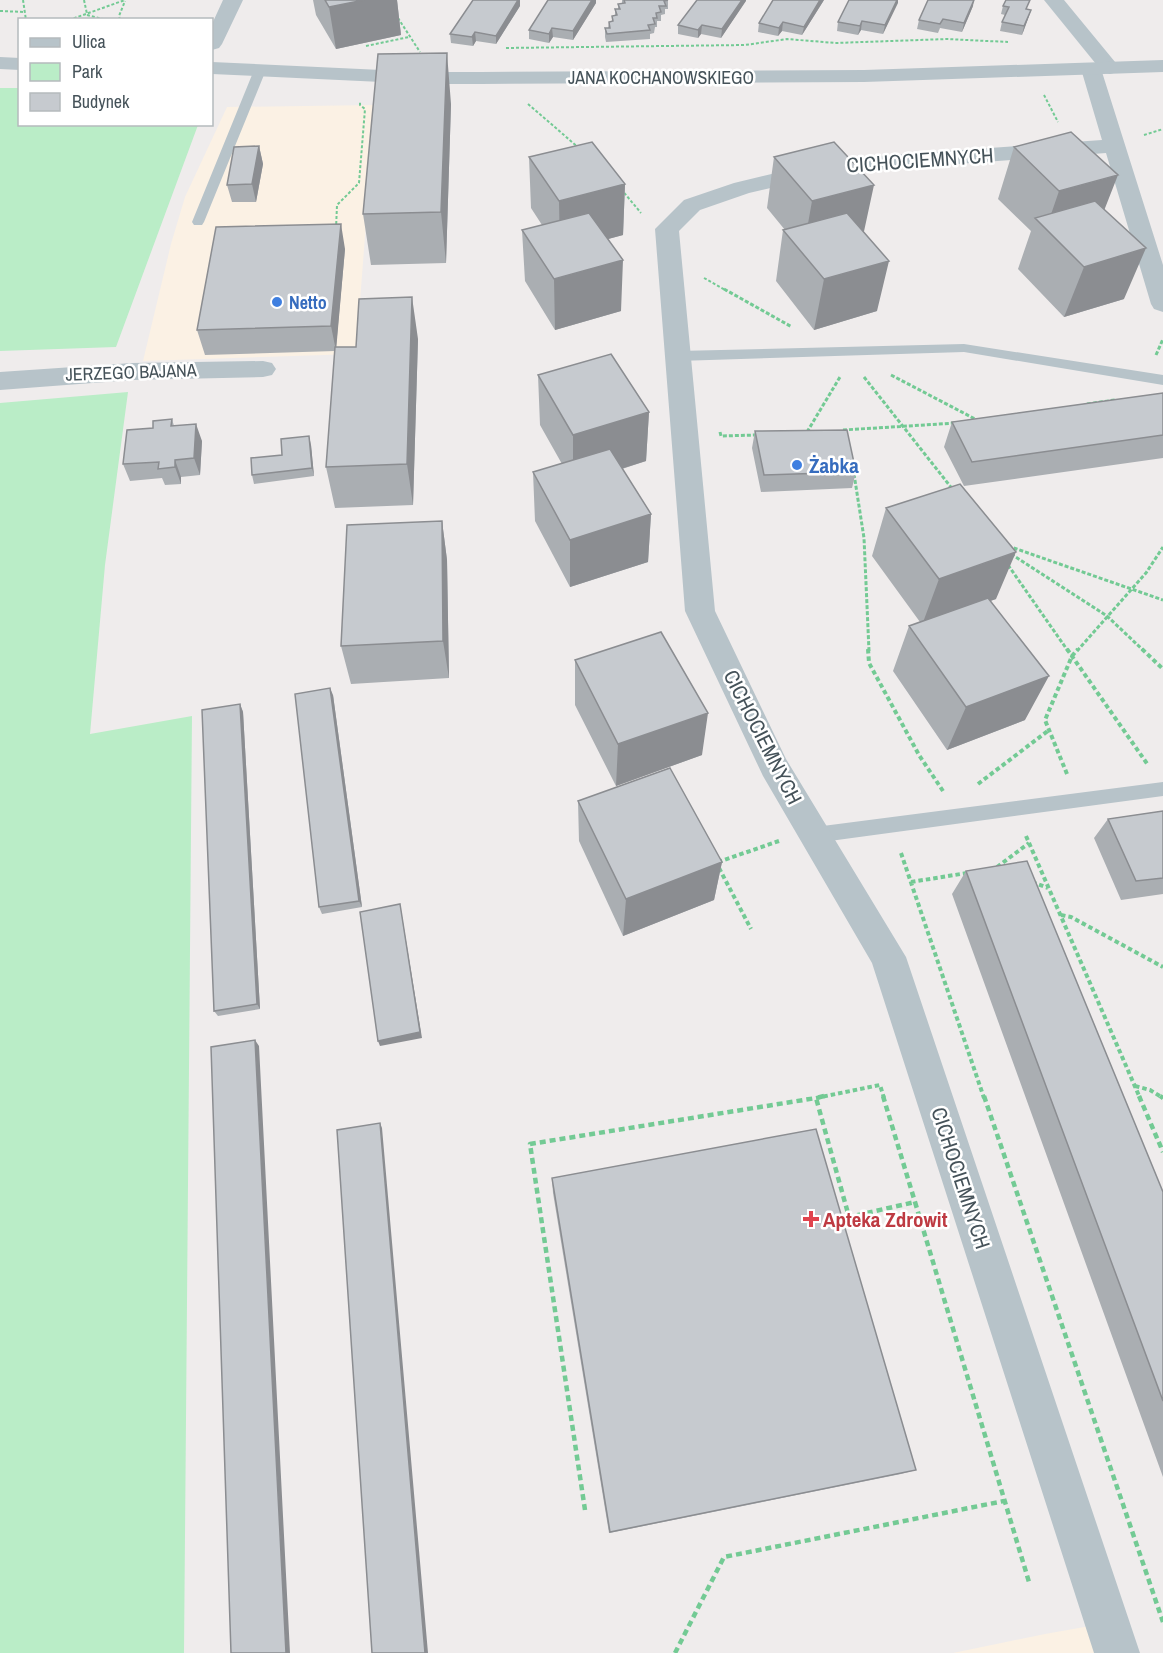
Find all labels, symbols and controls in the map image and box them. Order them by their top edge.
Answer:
legend [18,18,213,126]
text: Ulica [72,29,106,54]
text: Park [72,59,103,84]
street label: JANA KOCHANOWSKIEGO [568,65,754,90]
text: Budynek [72,89,130,114]
street label: CICHOCIEMNYCH [846,140,994,180]
place label: Netto [289,290,327,315]
marker: Netto [270,295,284,309]
street label: JERZEGO BAJANA [65,357,197,387]
place label: Żabka [809,451,859,480]
marker: Żabka [790,458,804,472]
street label: CICHOCIEMNYCH [717,665,809,809]
street label: CICHOCIEMNYCH [924,1103,998,1253]
place label: Apteka Zdrowit [823,1205,948,1234]
marker: Apteka Zdrowit [804,1212,818,1226]

